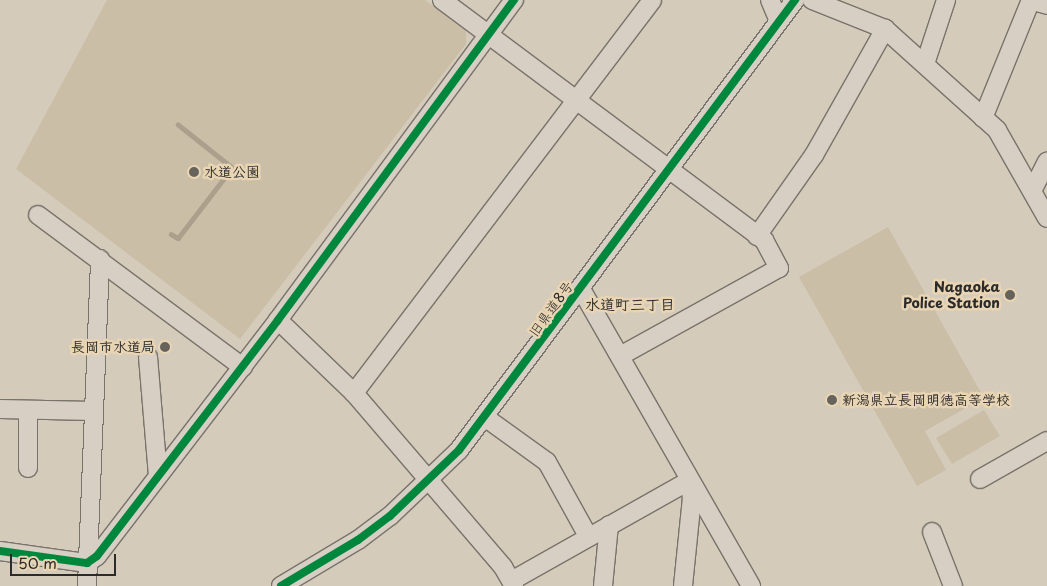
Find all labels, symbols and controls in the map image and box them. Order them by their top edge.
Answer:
place label: 水道公園 [204,164,260,180]
marker: 水道公園 [188,166,200,178]
street label: 旧県道8号 [525,278,577,340]
place label: Nagaoka Police Station [902,279,1000,312]
marker: Nagaoka Police Station [1004,289,1016,301]
district label: 水道町三丁目 [585,295,675,313]
place label: 長岡市水道局 [71,339,155,355]
marker: 長岡市水道局 [159,341,171,353]
place label: 新潟県立長岡明徳高等学校 [842,392,1010,408]
marker: 新潟県立長岡明徳高等学校 [826,394,838,406]
scale bar [12,544,119,576]
text: 50 m [18,551,57,574]

